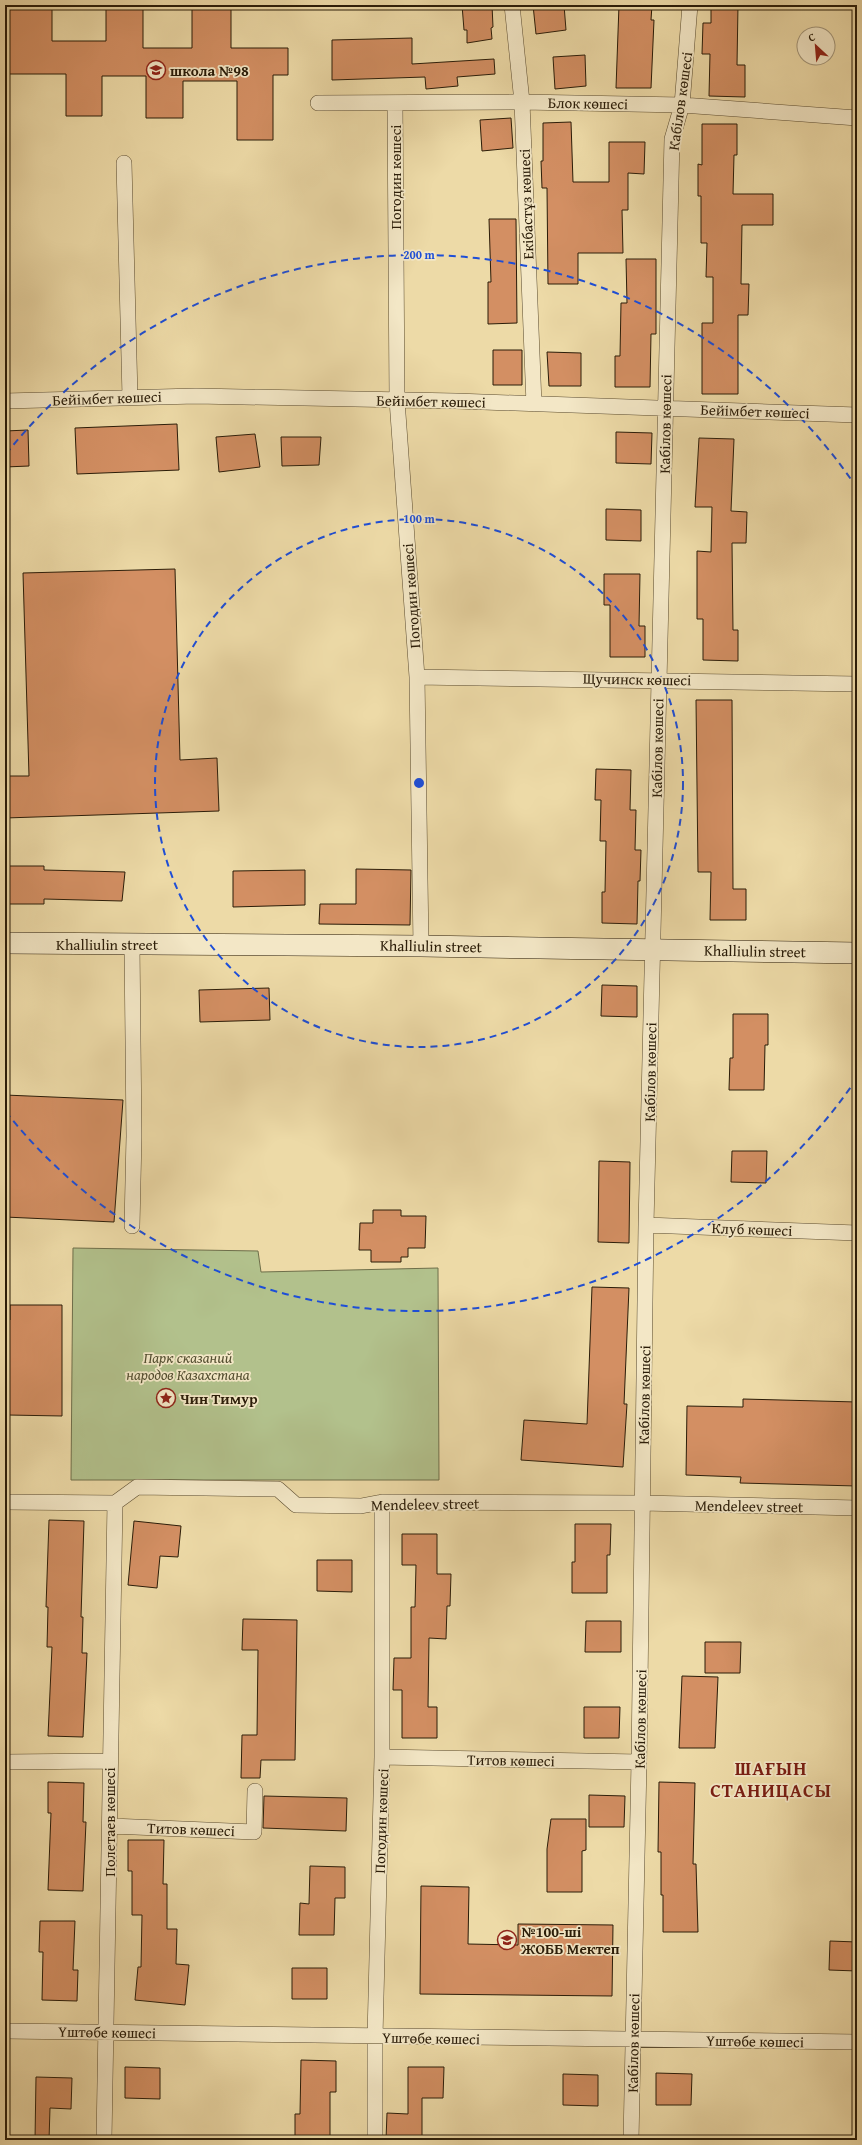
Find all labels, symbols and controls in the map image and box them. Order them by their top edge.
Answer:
north arrow [796,26,836,66]
text: С [805,28,818,46]
street label: Кабілов көшесі [663,50,697,152]
school or university icon: школа №98 [145,59,167,81]
place label: школа №98 [170,60,249,81]
street label: Блок көшесі [548,92,628,114]
street label: Погодин көшесі [385,124,406,230]
street label: Екібастұз көшесі [514,148,538,260]
text: 200 m [403,246,436,263]
street label: Кабілов көшесі [654,374,676,474]
street label: Бейімбет көшесі [52,386,162,410]
street label: Бейімбет көшесі [376,390,486,412]
street label: Бейімбет көшесі [700,399,810,423]
text: 100 m [403,510,436,527]
street label: Погодин көшесі [397,543,425,649]
street label: Щучинск көшесі [583,668,691,690]
street label: Кабілов көшесі [646,698,668,798]
centre of rings [412,776,426,790]
street label: Khalliulin street [56,934,159,955]
street label: Khalliulin street [380,935,483,957]
street label: Khalliulin street [704,940,807,962]
street label: Кабілов көшесі [639,1022,661,1122]
street label: Клуб көшесі [711,1217,793,1241]
street label: Кабілов көшесі [633,1345,655,1445]
park label: Парк сказаний народов Казахстана [126,1347,250,1385]
place icon: Чин Тимур [155,1387,177,1409]
place label: Чин Тимур [180,1388,258,1409]
street label: Mendeleev street [371,1493,480,1515]
street label: Mendeleev street [695,1495,804,1517]
street label: Кабілов көшесі [629,1669,651,1769]
street label: Титов көшесі [467,1749,555,1771]
district label: ШАҒЫН СТАНИЦАСЫ [710,1754,832,1804]
street label: Полетаев көшесі [99,1767,120,1877]
street label: Погодин көшесі [369,1768,393,1874]
street label: Титов көшесі [147,1817,235,1841]
place label: №100-ші ЖОББ Мектеп [520,1921,620,1959]
school or university icon: №100-ші ЖОББ Мектеп [496,1929,518,1951]
street label: Кабілов көшесі [622,1993,644,2093]
street label: Үштөбе көшесі [58,2021,156,2043]
street label: Үштөбе көшесі [382,2027,480,2049]
street label: Үштөбе көшесі [706,2030,804,2052]

